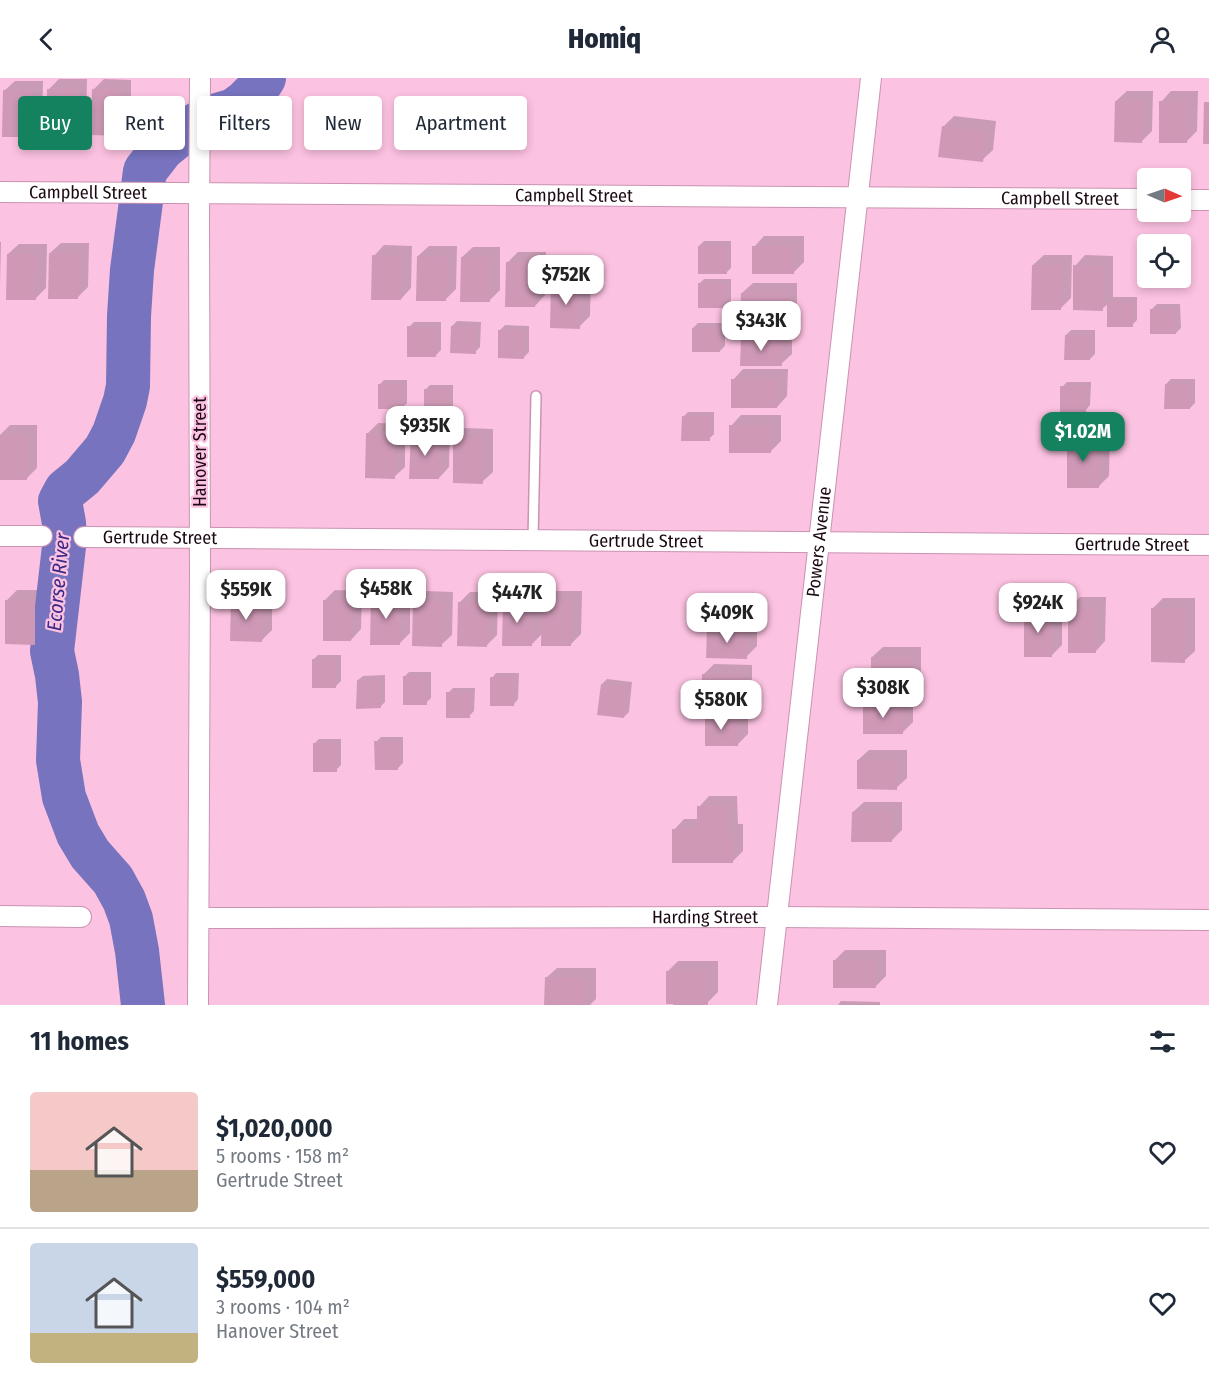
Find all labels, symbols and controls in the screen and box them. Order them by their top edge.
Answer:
icon: back [30,23,63,56]
text: Homiq [568,23,641,55]
icon: person [1146,23,1179,56]
chip: Buy [18,96,92,150]
chip: Rent [104,96,185,150]
chip: Filters [197,96,292,150]
chip: New [304,96,382,150]
chip: Apartment [394,96,527,150]
north arrow [1137,168,1191,222]
map controls [1137,168,1191,288]
street label: Campbell Street [29,181,147,204]
street label: Campbell Street [515,184,633,207]
street label: Campbell Street [1001,187,1119,210]
button: locate [1137,234,1191,288]
pin: $752K [524,255,608,306]
text: $752K [542,262,590,286]
pin: $343K [719,301,803,352]
text: $343K [736,308,786,332]
street label: Hanover Street [189,397,211,507]
pin: $935K [383,406,467,457]
pin: $1.02M [1034,412,1132,463]
text: $935K [400,413,450,437]
text: $1.02M [1055,419,1111,443]
street label: Powers Avenue [802,485,836,598]
street label: Gertrude Street [103,526,217,549]
street label: Gertrude Street [589,530,703,552]
water label: Ecorse River [42,531,74,632]
street label: Gertrude Street [1075,533,1189,556]
pin: $458K [344,569,428,620]
pin: $559K [204,570,288,621]
pin: $447K [475,573,559,624]
text: $458K [360,576,412,600]
text: $559K [220,577,272,601]
text: $447K [492,580,542,604]
pin: $924K [996,583,1080,634]
text: $924K [1013,590,1063,614]
pin: $409K [685,593,769,644]
text: $409K [701,600,753,624]
pin: $308K [841,668,925,719]
text: $308K [857,675,909,699]
pin: $580K [679,680,763,731]
text: $580K [695,687,747,711]
street label: Harding Street [652,906,758,928]
icon: filters [1146,1025,1179,1058]
text: 11 homes [30,1026,129,1057]
text: $1,020,000 [216,1113,333,1144]
icon: home [78,1116,150,1188]
icon: heart [1146,1136,1179,1169]
text: 5 rooms · 158 m² [216,1144,349,1168]
text: Gertrude Street [216,1168,343,1192]
text: $559,000 [216,1264,316,1295]
icon: home [78,1267,150,1339]
icon: heart [1146,1287,1179,1320]
text: 3 rooms · 104 m² [216,1295,350,1319]
text: Hanover Street [216,1319,338,1343]

